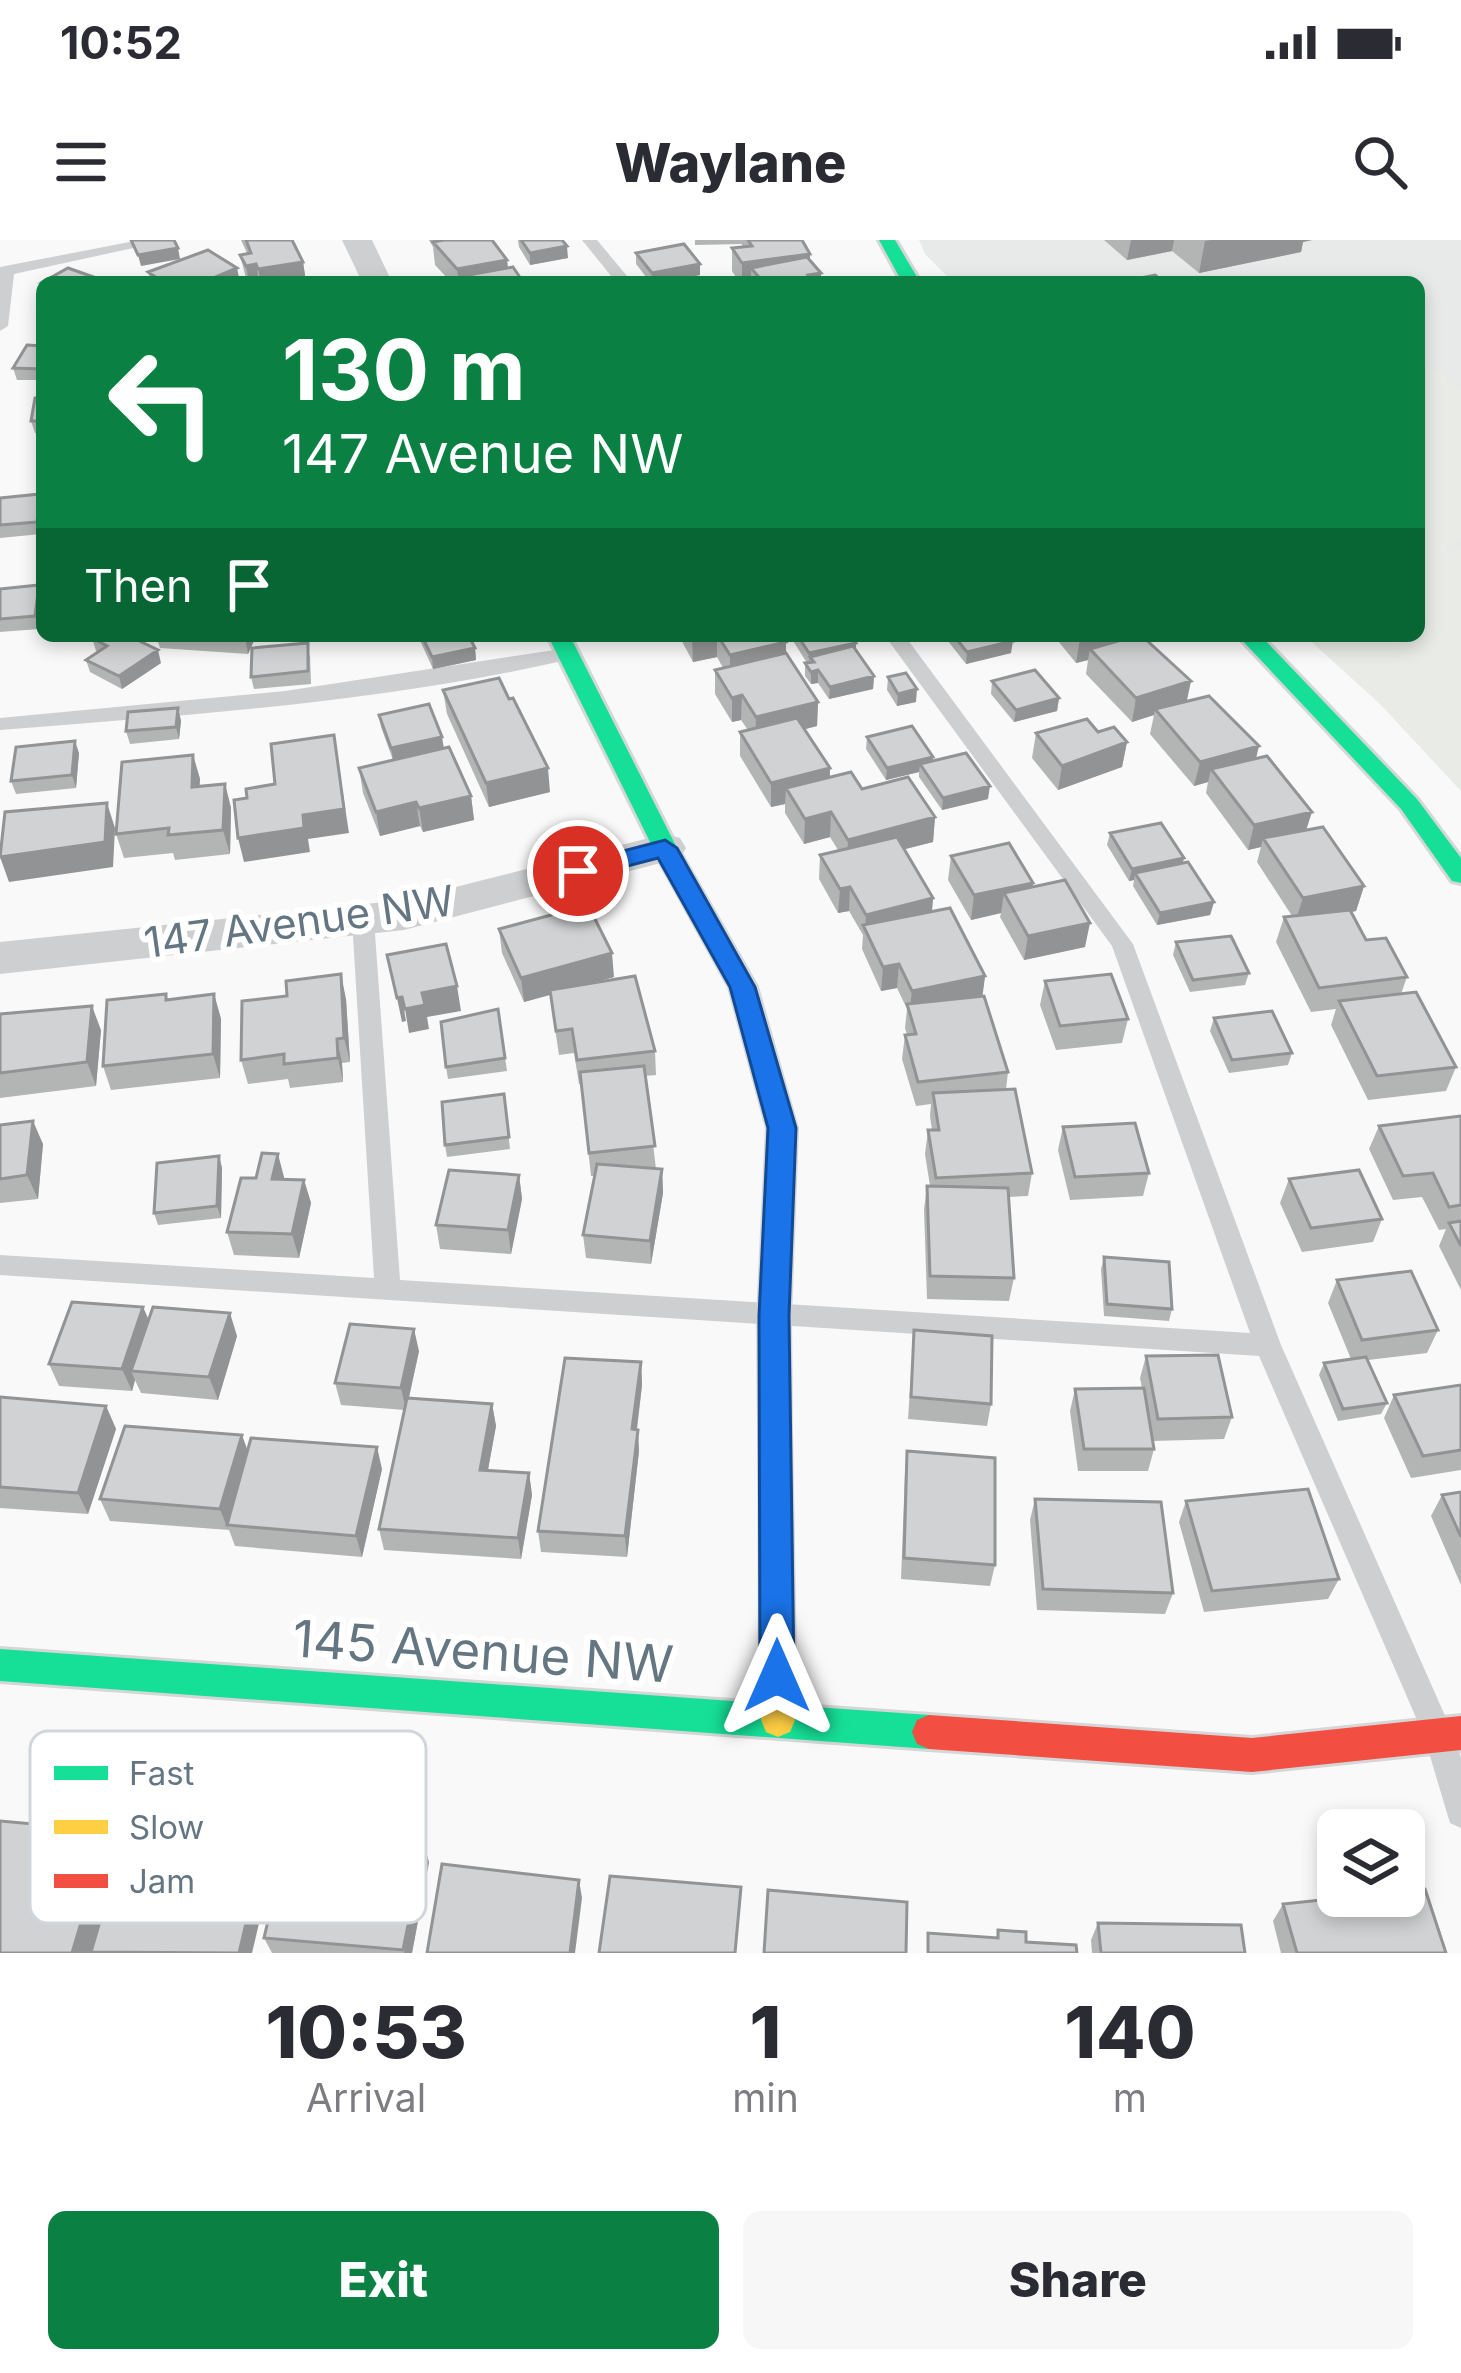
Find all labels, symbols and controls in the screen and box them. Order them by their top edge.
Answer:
text: 10:52 [60,15,182,70]
icon: menu [48,129,114,195]
icon: search [1347,129,1413,195]
text: Waylane [615,130,846,195]
text: 130 m [282,319,526,420]
icon: left [84,324,240,480]
text: 147 Avenue NW [282,421,683,486]
icon: arrive [216,552,282,618]
text: Then [84,558,192,613]
pin [527,820,629,922]
icon: arrive [545,838,611,904]
street label: 147 Avenue NW [141,874,457,968]
street label: 145 Avenue NW [291,1607,675,1695]
position arrow [714,1613,840,1739]
legend [30,1731,426,1923]
text: Fast [129,1753,195,1793]
text: Slow [129,1807,204,1847]
map controls [1317,1809,1425,1917]
button: layers [1317,1809,1425,1917]
text: Jam [129,1861,195,1901]
text: 10:53 [265,1988,467,2075]
text: 1 [750,1988,781,2075]
text: 140 [1064,1988,1195,2075]
text: Arrival [306,2074,426,2121]
text: min [732,2074,799,2121]
text: m [1113,2074,1147,2121]
button: Exit [48,2211,719,2349]
button: Share [743,2211,1413,2349]

